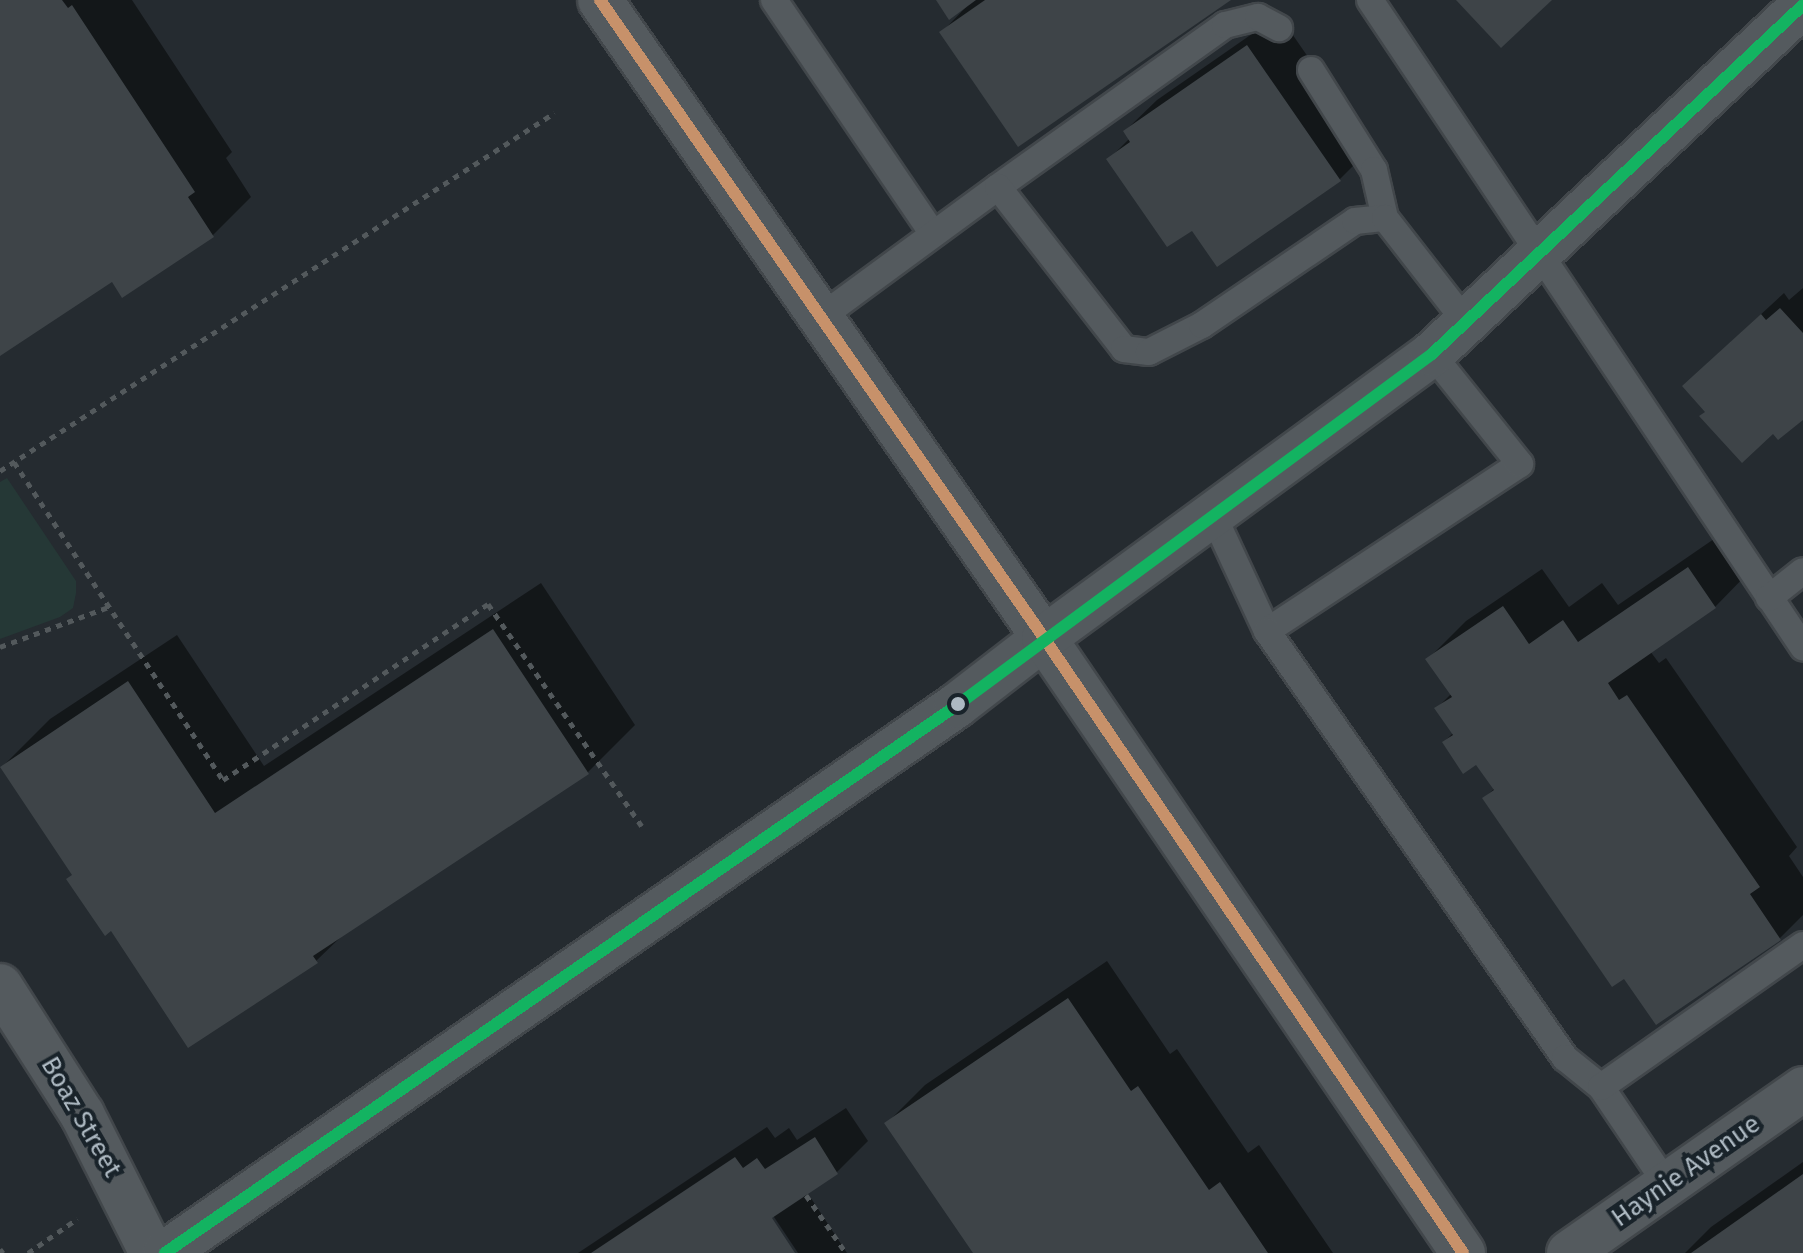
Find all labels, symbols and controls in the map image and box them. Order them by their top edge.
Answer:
unlabelled marker [950,696,966,712]
street label: Boaz Street [34,1051,128,1183]
street label: Haynie Avenue [1606,1108,1766,1234]

